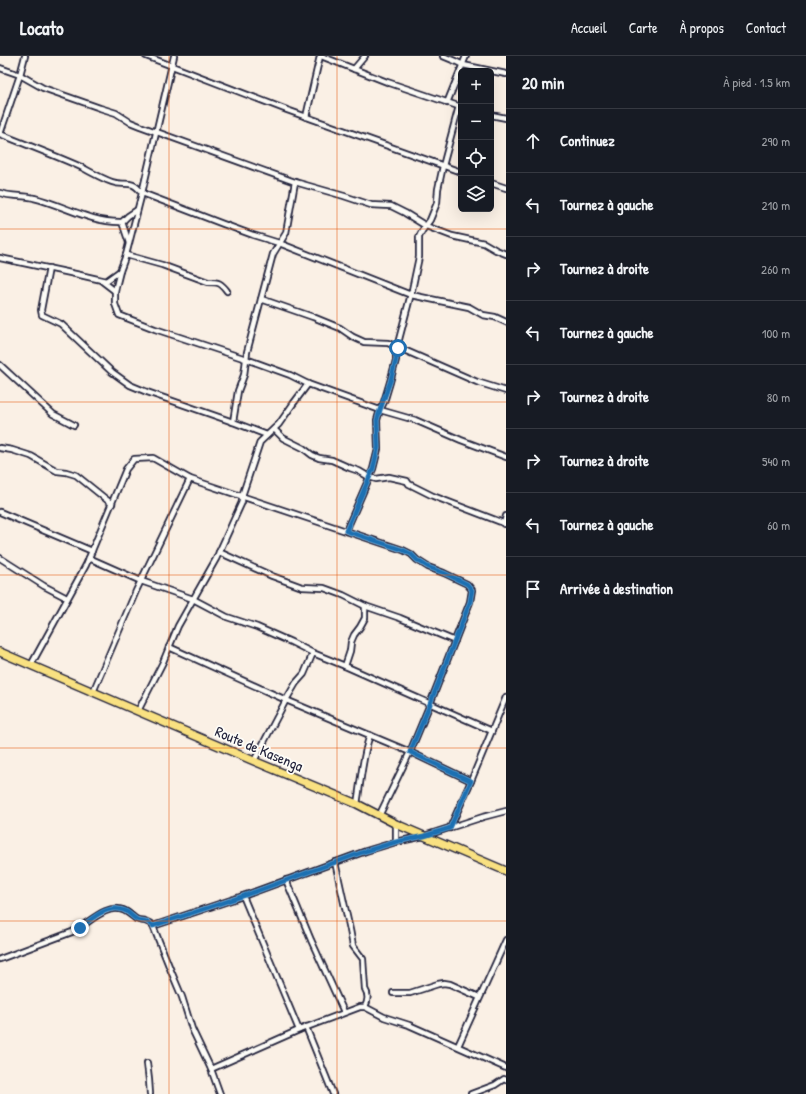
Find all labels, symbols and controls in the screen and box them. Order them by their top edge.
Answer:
text: Locato [20,15,64,41]
text: Accueil [571,18,607,37]
text: Carte [629,18,658,37]
text: À propos [680,18,724,37]
text: Contact [746,18,786,37]
map controls [458,68,494,212]
button: + [458,68,494,104]
text: 20 min [522,71,565,94]
text: À pied · 1.5 km [723,73,790,91]
button: − [458,104,494,140]
icon: ahead [522,130,544,152]
text: Continuez [560,130,615,151]
text: 290 m [761,132,790,150]
button: locate [458,140,494,176]
button: layers [458,176,494,212]
icon: left [522,194,544,216]
text: Tournez à gauche [560,194,653,215]
text: 210 m [762,196,790,214]
icon: right [522,258,544,280]
text: Tournez à droite [560,258,649,279]
text: 260 m [761,260,790,278]
icon: left [522,322,544,344]
text: Tournez à gauche [560,322,653,343]
text: 100 m [762,324,790,342]
route start [389,339,407,357]
icon: right [522,386,544,408]
text: Tournez à droite [560,386,649,407]
text: 80 m [767,388,790,406]
icon: right [522,450,544,472]
text: Tournez à droite [560,450,649,471]
text: 540 m [762,452,790,470]
icon: left [522,514,544,536]
text: Tournez à gauche [560,514,653,535]
text: 60 m [767,516,790,534]
icon: arrive [522,578,544,600]
text: Arrivée à destination [560,578,673,599]
street label: Route de Kasenga [212,721,306,777]
route end [71,919,89,937]

